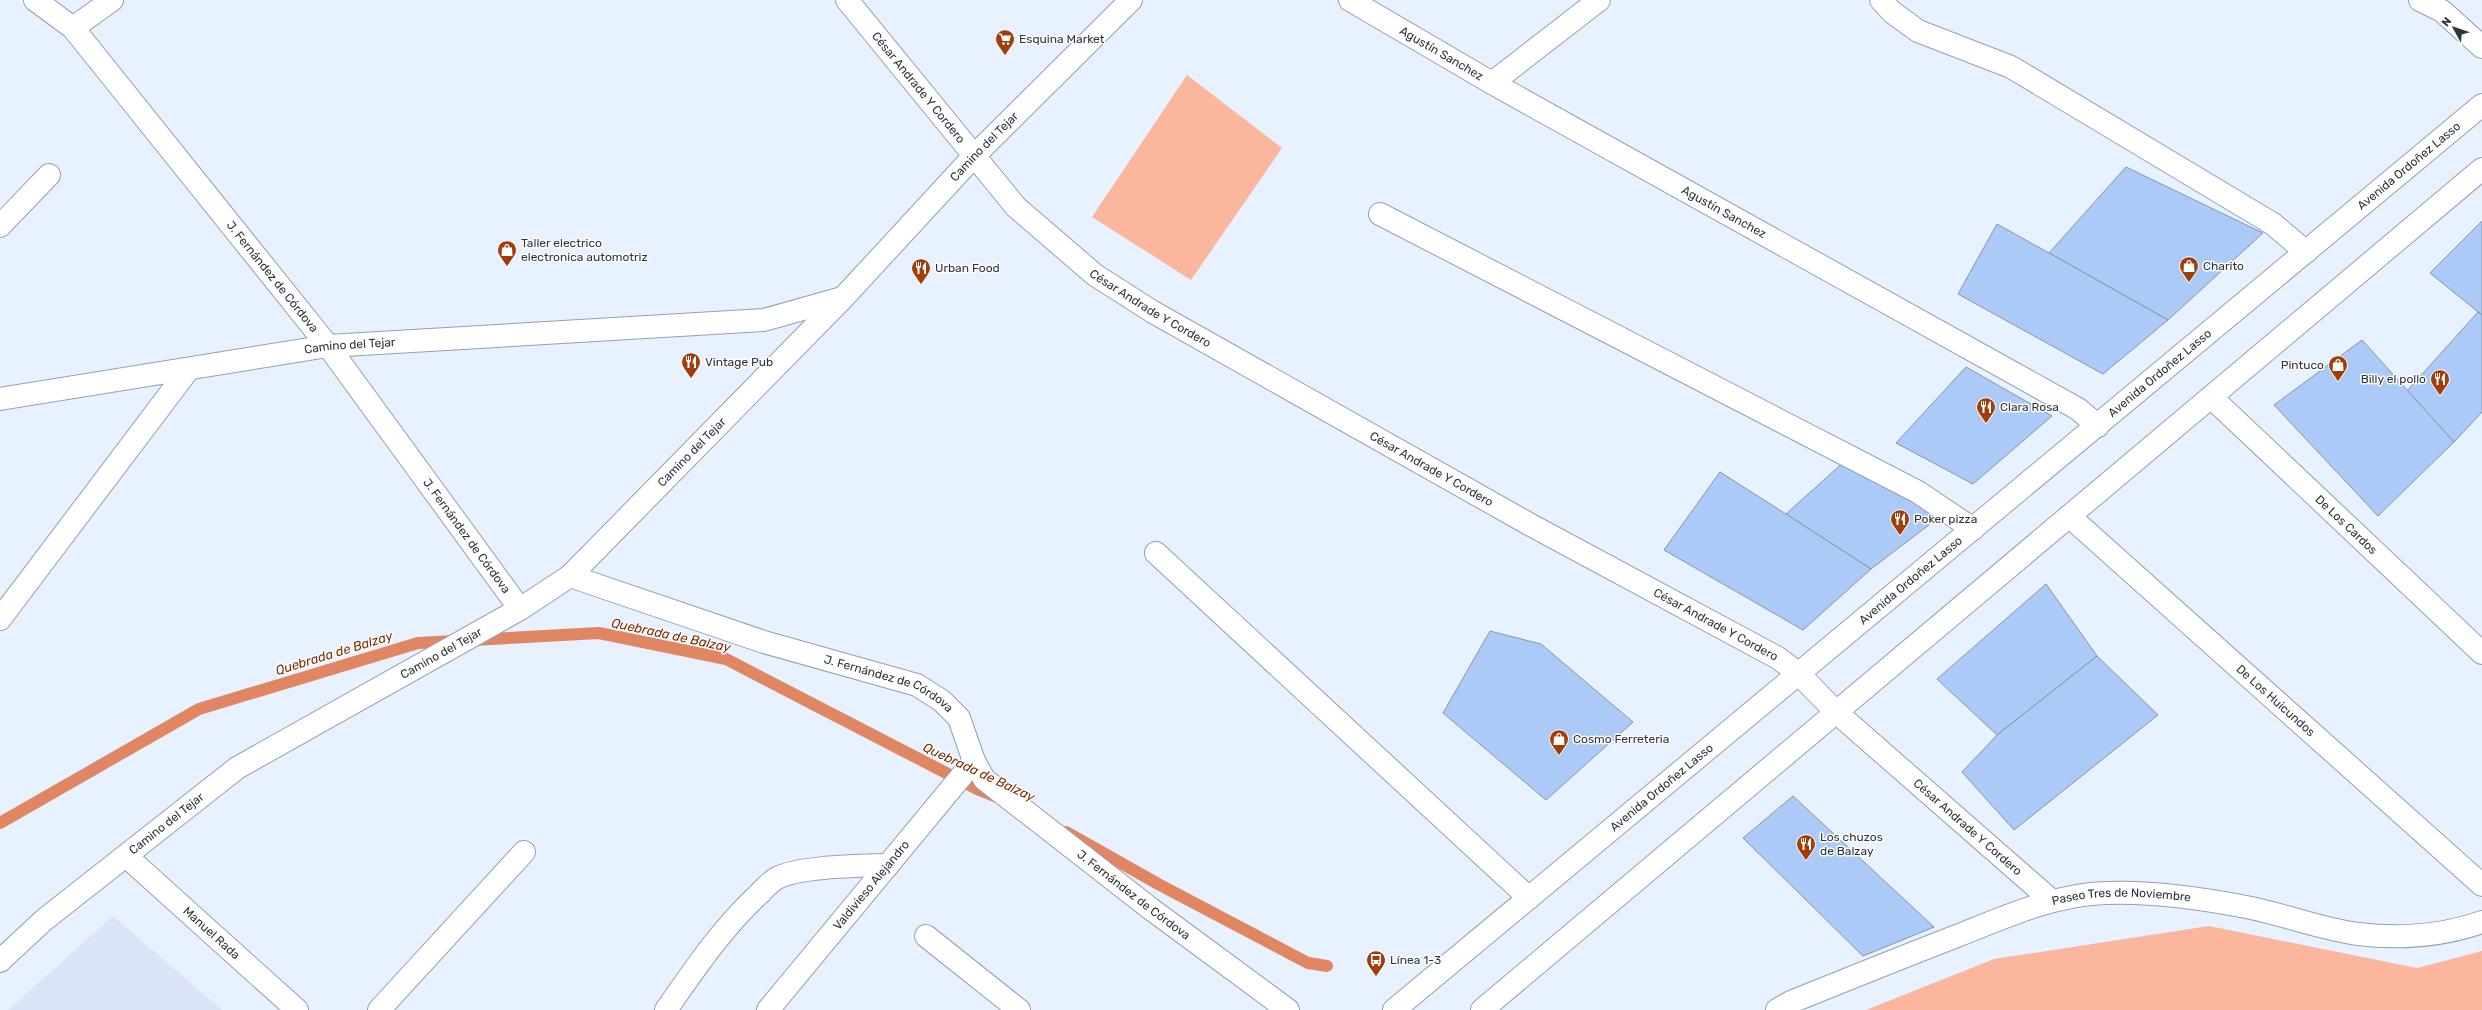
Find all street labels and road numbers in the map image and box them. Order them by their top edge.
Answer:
street label: Agustín Sanchez [1397,24,1486,83]
street label: César Andrade Y Cordero [869,29,968,146]
street label: Camino del Tejar [947,109,1022,184]
street label: Avenida Ordoñez Lasso [2354,119,2463,213]
street label: Agustín Sanchez [1679,183,1769,241]
street label: J. Fernández de Córdova [224,218,321,335]
street label: César Andrade Y Cordero [1087,266,1214,350]
street label: Avenida Ordoñez Lasso [2105,326,2214,420]
street label: Camino del Tejar [303,335,396,357]
street label: Camino del Tejar [655,414,729,490]
street label: César Andrade Y Cordero [1367,429,1496,509]
street label: J. Fernández de Córdova [420,476,513,596]
street label: De Los Cardos [2312,492,2380,557]
street label: Avenida Ordoñez Lasso [1856,533,1965,627]
street label: César Andrade Y Cordero [1651,585,1781,664]
street label: Camino del Tejar [398,625,485,682]
street label: J. Fernández de Córdova [823,652,956,715]
street label: De Los Huicundos [2233,662,2318,739]
street label: Avenida Ordoñez Lasso [1607,740,1716,834]
street label: César Andrade Y Cordero [1911,776,2025,878]
street label: Camino del Tejar [126,789,207,857]
street label: Valdivieso Alejandro [830,838,912,933]
street label: J. Fernández de Córdova [1074,847,1193,943]
street label: Paseo Tres de Noviembre [2050,886,2192,908]
street label: Manuel Rada [180,904,243,962]

